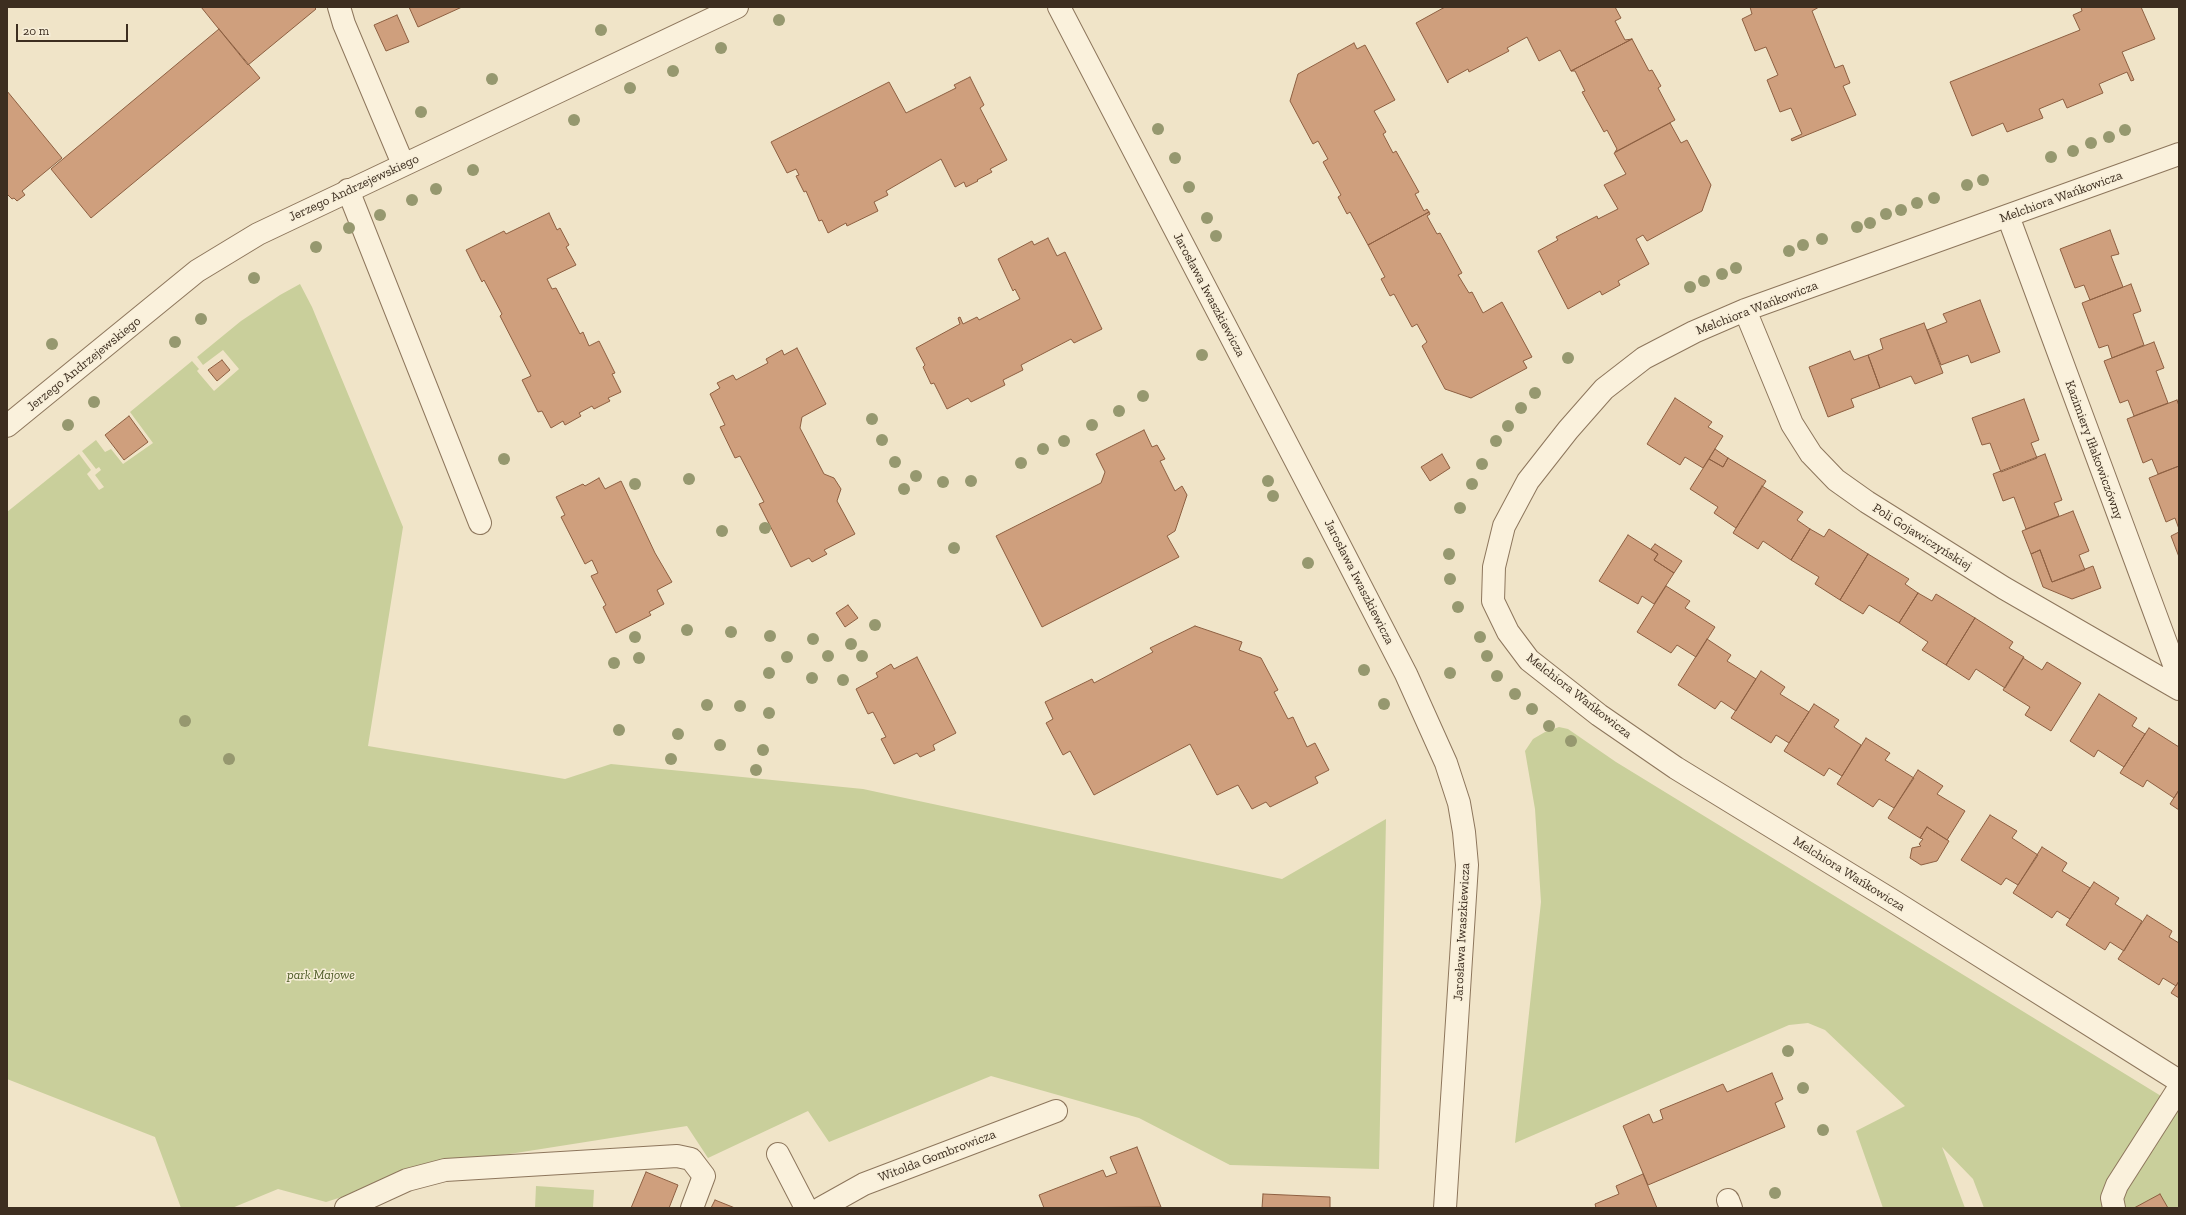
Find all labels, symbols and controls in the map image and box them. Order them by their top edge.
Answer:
scale bar [18,16,130,42]
text: 20 m [23,24,49,38]
street label: Jerzego Andrzejewskiego [286,151,422,225]
street label: Melchiora Wańkowicza [1998,168,2124,226]
street label: Jarosława Iwaszkiewicza [1170,230,1248,360]
street label: Melchiora Wańkowicza [1694,278,1820,338]
street label: Jerzego Andrzejewskiego [24,313,144,415]
street label: Kazimiery Iłłakowiczówny [2062,378,2126,522]
street label: Poli Gojawiczyńskiej [1870,500,1974,574]
street label: Jarosława Iwaszkiewicza [1321,517,1397,647]
street label: Melchiora Wańkowicza [1523,650,1635,742]
street label: Melchiora Wańkowicza [1790,833,1908,915]
street label: Jarosława Iwaszkiewicza [1451,862,1473,1002]
park label: park Majowe [287,967,355,983]
street label: Witolda Gombrowicza [876,1126,998,1186]

